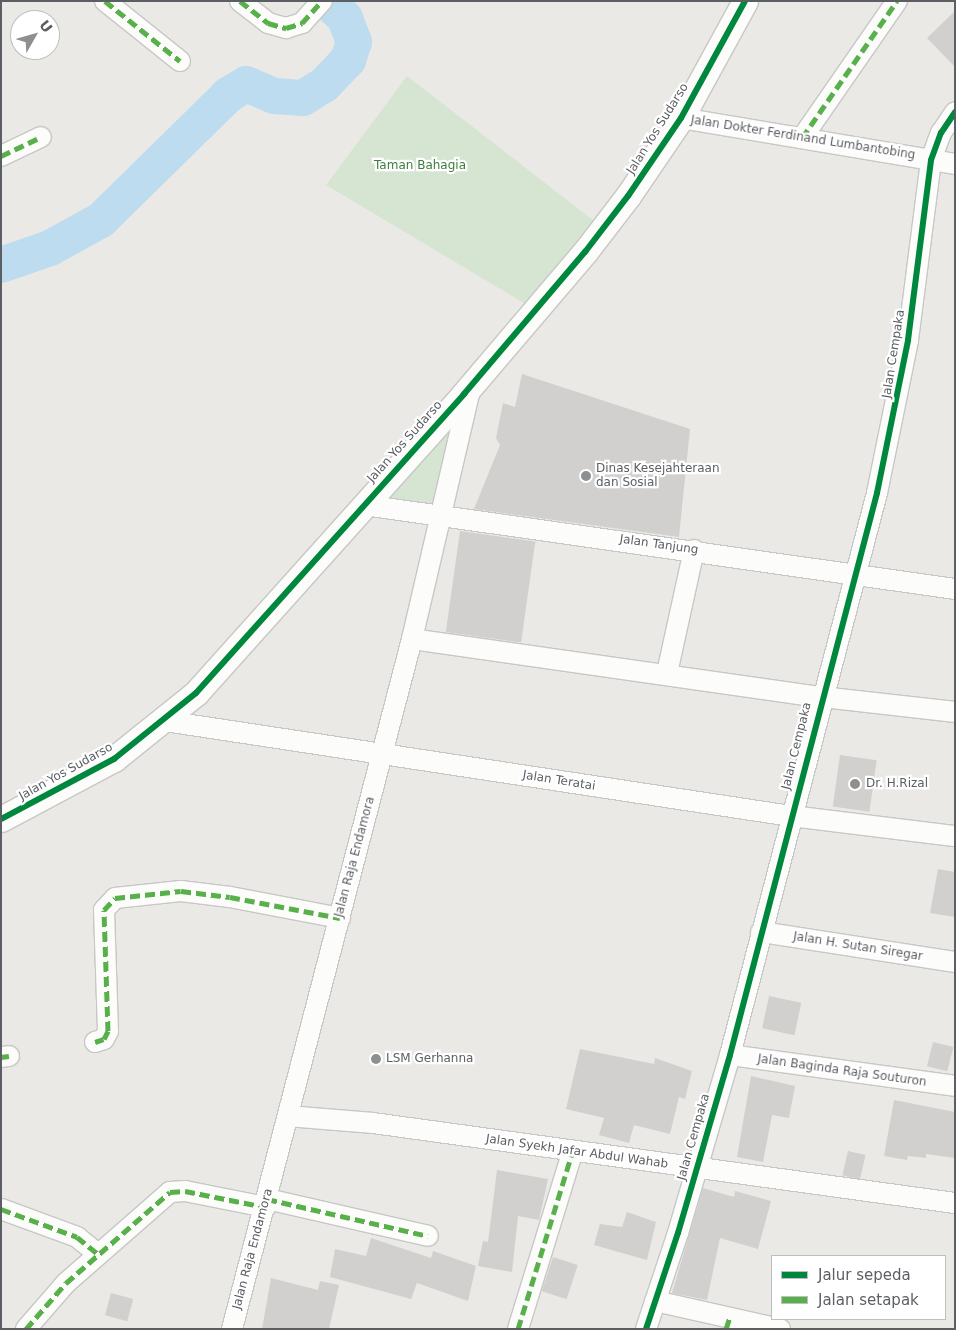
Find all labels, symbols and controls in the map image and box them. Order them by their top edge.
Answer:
north arrow [10,10,60,60]
text: U [36,17,56,36]
street label: Jalan Yos Sudarso [624,81,692,177]
street label: Jalan Dokter Ferdinand Lumbantobing [690,113,916,163]
park label: Taman Bahagia [374,159,466,173]
street label: Jalan Cempaka [880,309,908,399]
street label: Jalan Yos Sudarso [365,398,445,486]
place label: Dinas Kesejahteraan dan Sosial [596,462,720,490]
marker: Dinas Kesejahteraan dan Sosial [580,470,592,482]
street label: Jalan Tanjung [619,532,699,558]
street label: Jalan Cempaka [779,701,815,791]
street label: Jalan Yos Sudarso [17,740,115,804]
street label: Jalan Teratai [522,768,596,794]
marker: Dr. H.Rizal [848,777,862,791]
place label: Dr. H.Rizal [866,777,928,791]
street label: Jalan Raja Endamora [332,795,378,919]
street label: Jalan H. Sutan Siregar [792,930,924,964]
place label: LSM Gerhanna [386,1052,473,1066]
street label: Jalan Baginda Raja Souturon [757,1052,927,1090]
marker: LSM Gerhanna [370,1053,382,1065]
street label: Jalan Cempaka [675,1092,713,1182]
street label: Jalan Syekh Jafar Abdul Wahab [485,1132,669,1172]
street label: Jalan Raja Endamora [230,1187,276,1311]
legend [771,1255,946,1320]
text: Jalur sepeda [818,1266,911,1284]
text: Jalan setapak [818,1291,919,1309]

